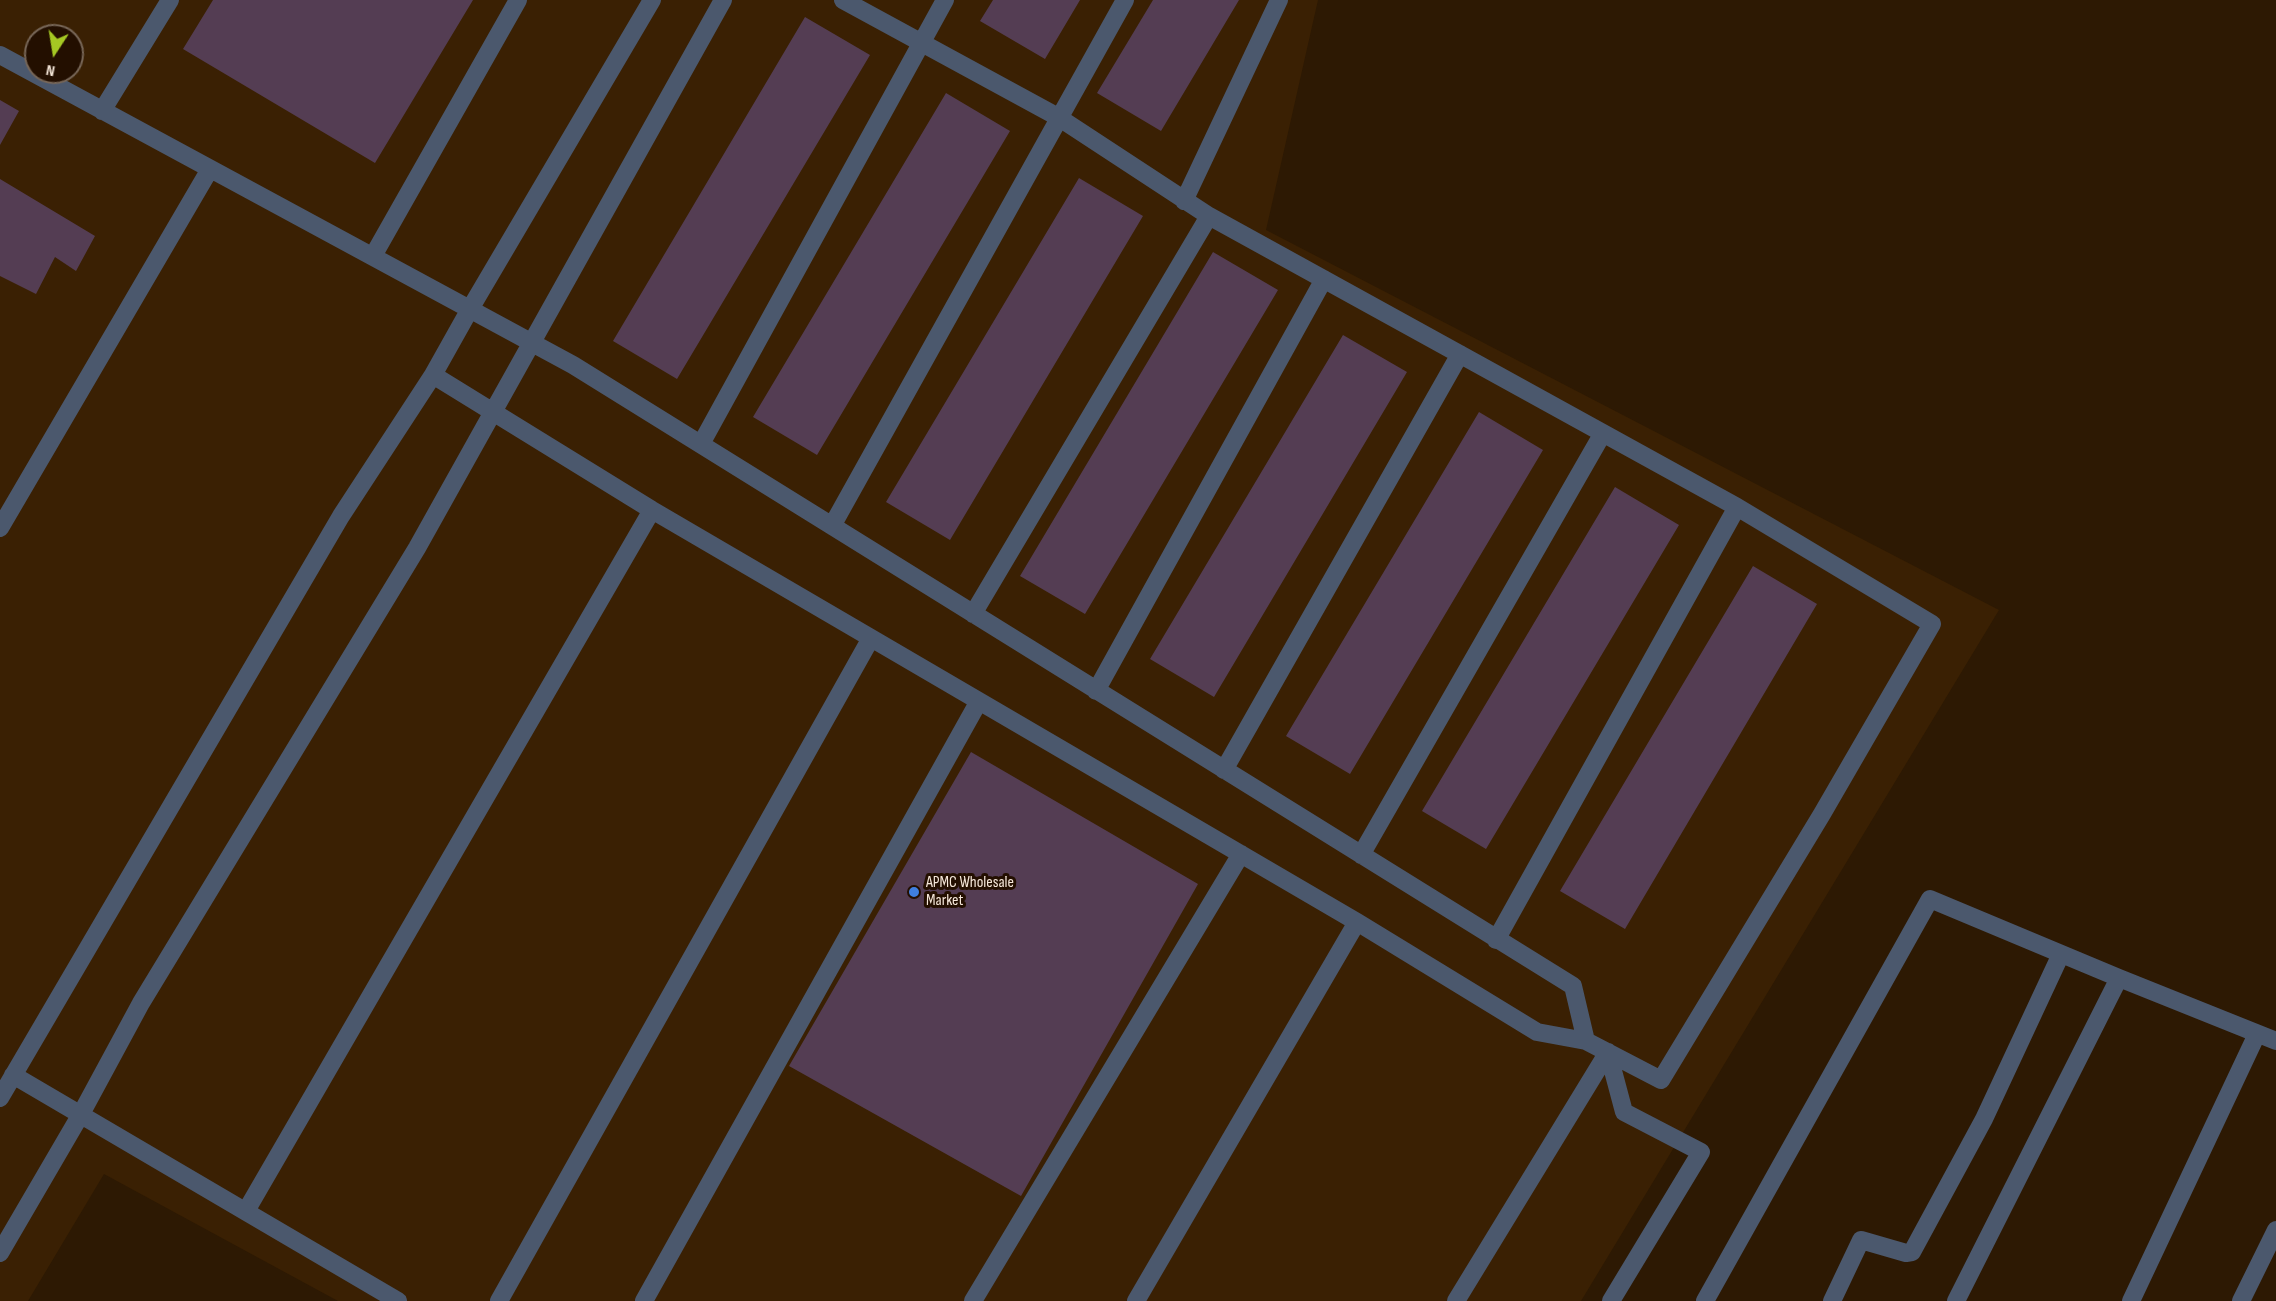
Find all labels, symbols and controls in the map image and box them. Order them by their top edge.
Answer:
north arrow [24,24,84,84]
text: N [44,60,57,80]
place label: APMC Wholesale Market [926,873,1014,911]
marker: APMC Wholesale Market [907,885,921,899]

